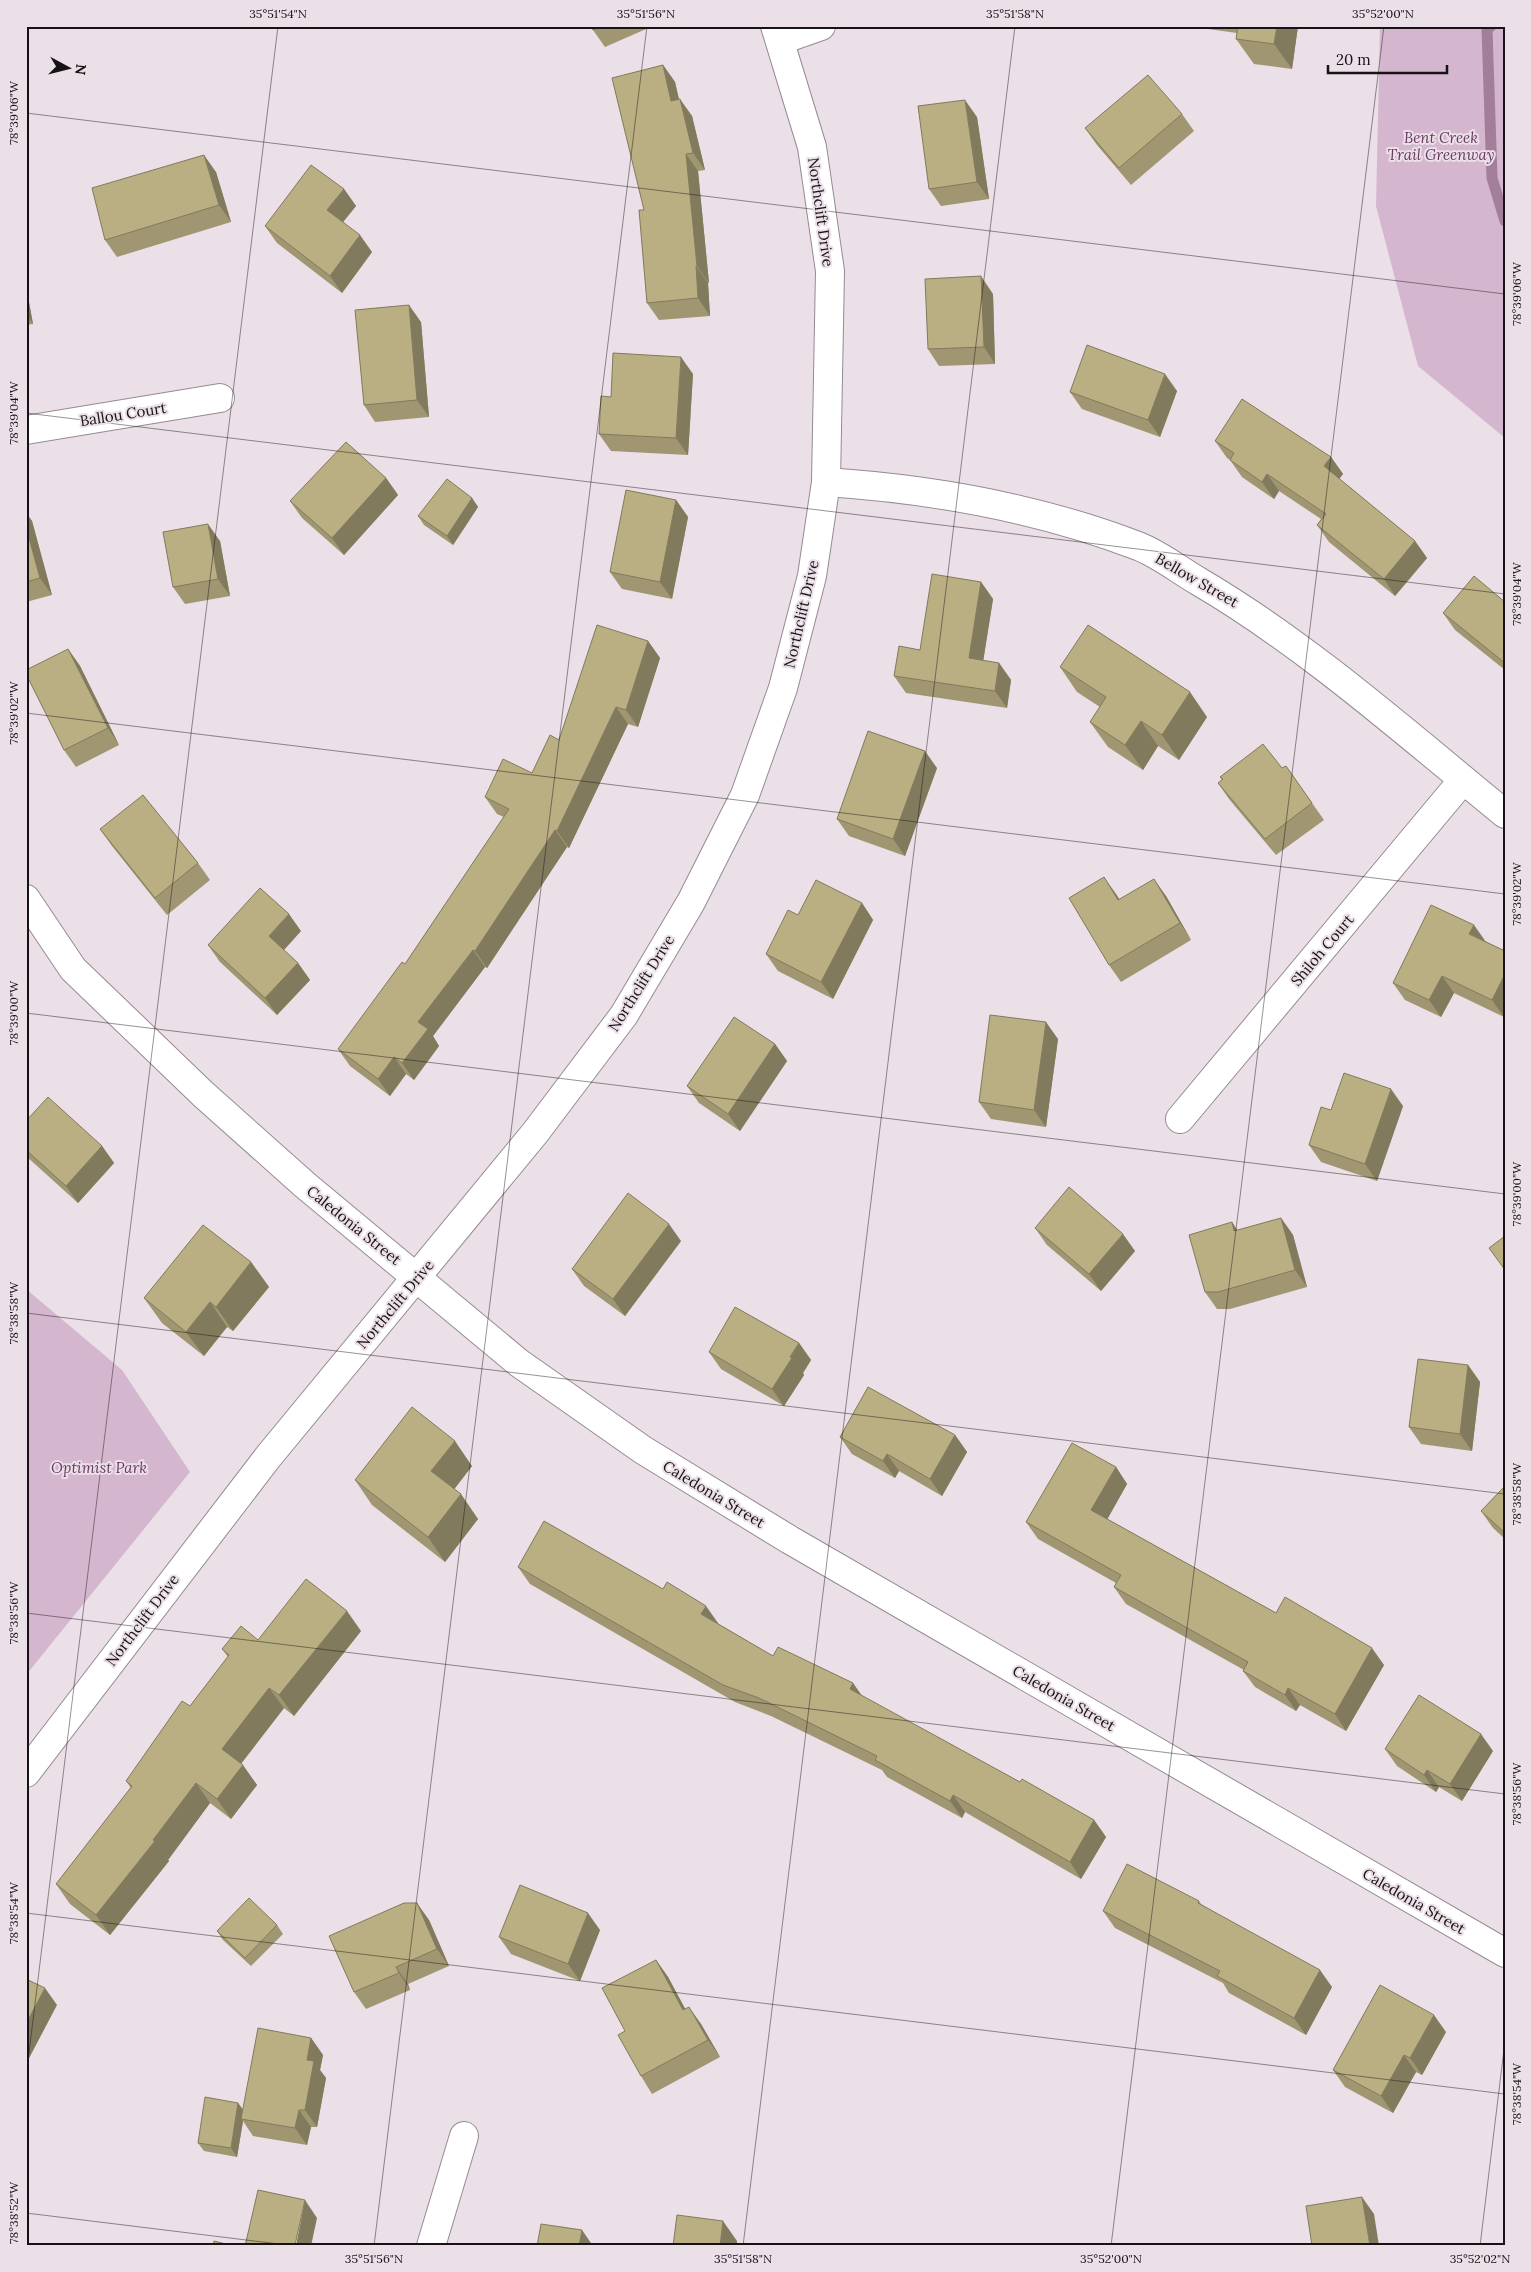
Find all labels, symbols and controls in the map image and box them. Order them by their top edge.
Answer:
text: 35°51'54"N [249,6,307,21]
text: 35°51'56"N [617,6,675,21]
text: 35°51'58"N [986,6,1044,21]
text: 35°52'00"N [1352,6,1414,21]
north arrow [42,42,92,92]
scale bar [1328,42,1447,74]
text: 20 m [1336,50,1371,69]
text: N [71,63,90,76]
text: 78°39'06"W [6,80,21,145]
park label: Bent Creek Trail Greenway [1388,128,1494,164]
street label: Northclift Drive [804,156,838,268]
text: 78°39'06"W [1509,261,1524,326]
text: 78°39'04"W [6,380,21,445]
street label: Ballou Court [78,398,168,430]
street label: Bellow Street [1152,549,1242,612]
street label: Northclift Drive [779,558,823,670]
text: 78°39'04"W [1509,561,1524,626]
text: 78°39'02"W [6,680,21,745]
text: 78°39'02"W [1509,861,1524,926]
street label: Shiloh Court [1286,910,1358,990]
street label: Northclift Drive [604,931,678,1035]
text: 78°39'00"W [6,980,21,1045]
text: 78°39'00"W [1509,1161,1524,1226]
street label: Caledonia Street [303,1181,405,1269]
street label: Northclift Drive [352,1256,438,1352]
text: 78°38'58"W [6,1281,21,1344]
street label: Caledonia Street [660,1456,769,1532]
park label: Optimist Park [51,1458,147,1477]
text: 78°38'58"W [1509,1462,1524,1525]
street label: Northclift Drive [101,1570,183,1670]
text: 78°38'56"W [6,1581,21,1644]
street label: Caledonia Street [1009,1661,1119,1735]
text: 78°38'56"W [1509,1762,1524,1825]
street label: Caledonia Street [1359,1864,1469,1938]
text: 78°38'54"W [6,1881,21,1944]
text: 78°38'54"W [1509,2062,1524,2125]
text: 78°38'52"W [6,2181,21,2244]
text: 35°51'56"N [345,2251,403,2266]
text: 35°51'58"N [714,2251,772,2266]
text: 35°52'00"N [1080,2251,1142,2266]
text: 35°52'02"N [1450,2251,1510,2266]

